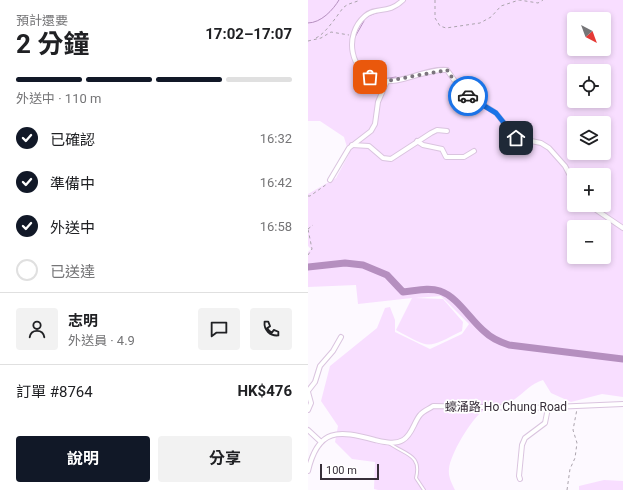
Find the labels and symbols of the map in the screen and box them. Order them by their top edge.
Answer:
north arrow [567,12,611,56]
pin [353,60,387,94]
courier [448,76,488,116]
pin [499,121,533,155]
street label: 蠔涌路 Ho Chung Road [445,400,567,414]
scale bar [320,462,379,481]

